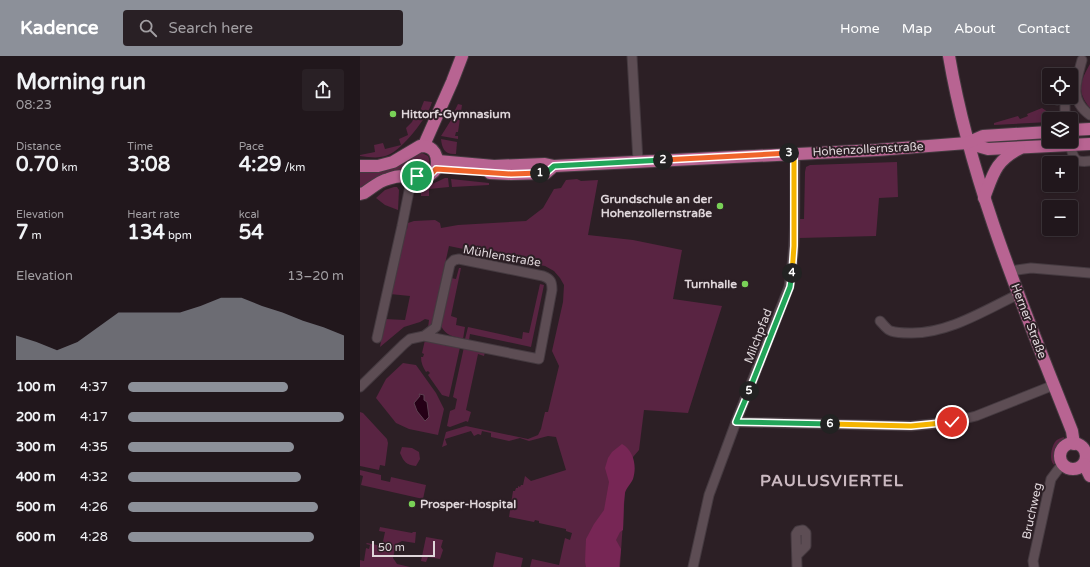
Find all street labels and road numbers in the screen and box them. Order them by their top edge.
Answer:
street label: Hohenzollernstraße [812,139,924,159]
street label: Mühlenstraße [462,242,542,270]
street label: Herner Straße [1008,281,1050,361]
street label: Milchpfad [741,307,775,365]
street label: Bruchweg [1019,481,1045,541]

